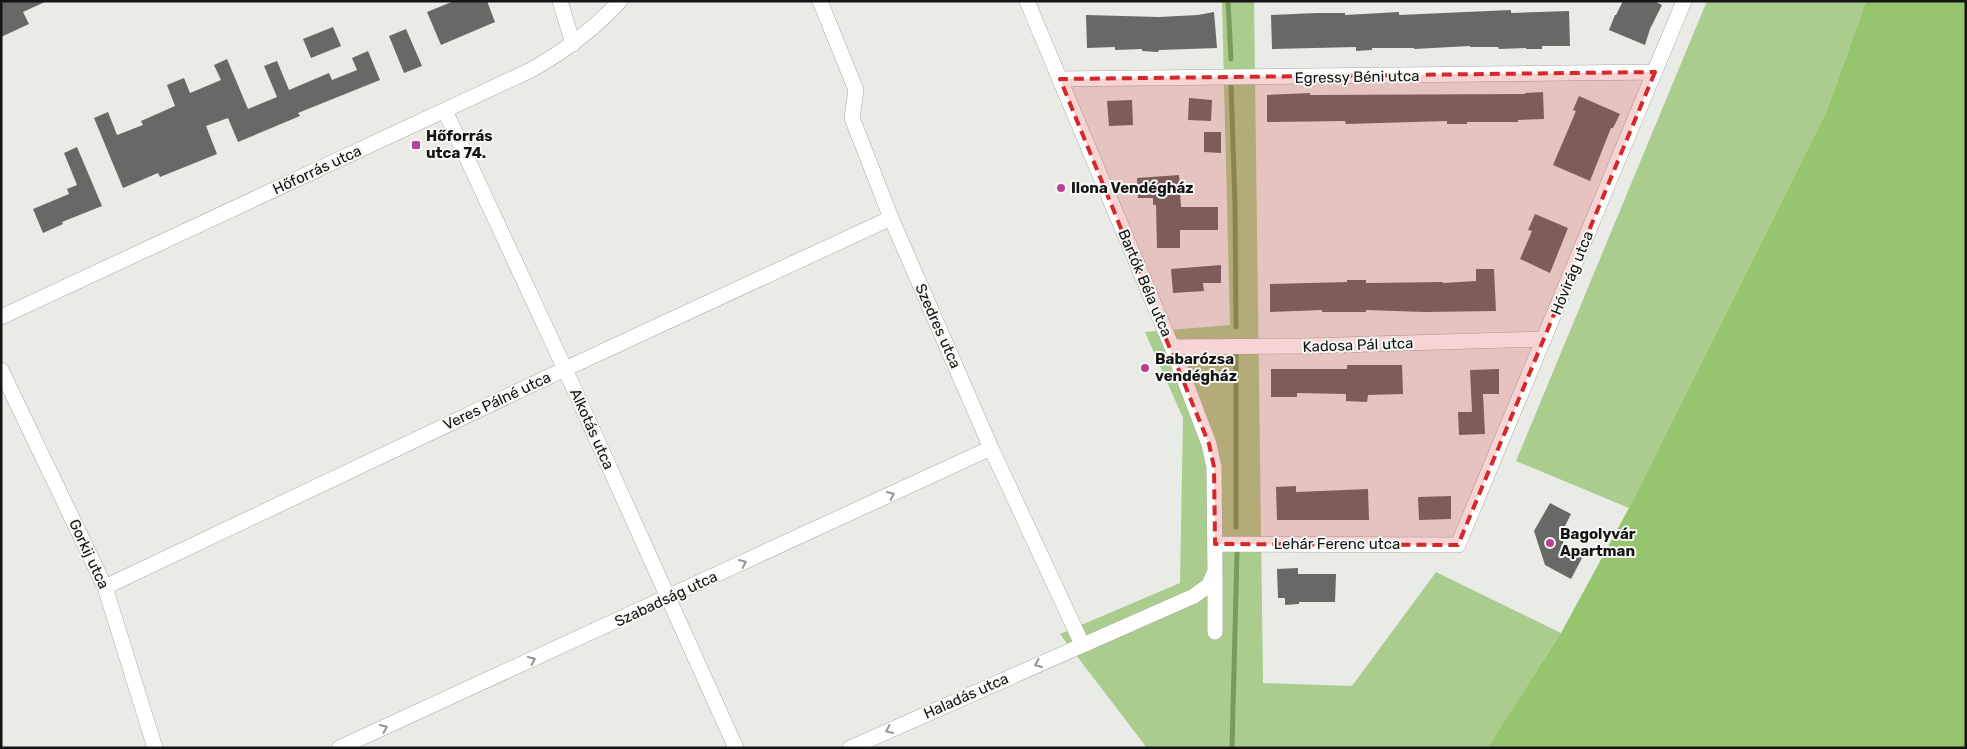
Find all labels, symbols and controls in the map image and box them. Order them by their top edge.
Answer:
street label: Egressy Béni utca [1294,67,1420,87]
place label: Hőforrás utca 74. [426,127,493,162]
marker: Hőforrás utca 74. [410,139,422,151]
street label: Hőforrás utca [270,142,364,198]
place label: Ilona Vendégház [1071,179,1194,197]
marker: Ilona Vendégház [1055,182,1067,194]
street label: Bartók Béla utca [1114,226,1176,340]
street label: Hóvirág utca [1547,228,1597,318]
street label: Szedres utca [911,281,965,371]
street label: Kadosa Pál utca [1302,334,1414,356]
place label: Babarózsa vendégház [1155,350,1237,385]
marker: Babarózsa vendégház [1139,362,1151,374]
street label: Veres Pálné utca [440,368,554,434]
street label: Alkotás utca [566,386,618,472]
one-way arrow [885,491,894,501]
street label: Gorkij utca [65,516,113,592]
place label: Bagolyvár Apartman [1560,525,1636,560]
street label: Lehár Ferenc utca [1274,535,1400,553]
marker: Bagolyvár Apartman [1544,537,1556,549]
one-way arrow [738,559,747,570]
street label: Szabadság utca [612,567,720,631]
one-way arrow [527,656,536,667]
one-way arrow [1034,657,1043,668]
street label: Haladás utca [921,669,1011,723]
one-way arrow [379,723,388,734]
one-way arrow [885,724,894,734]

